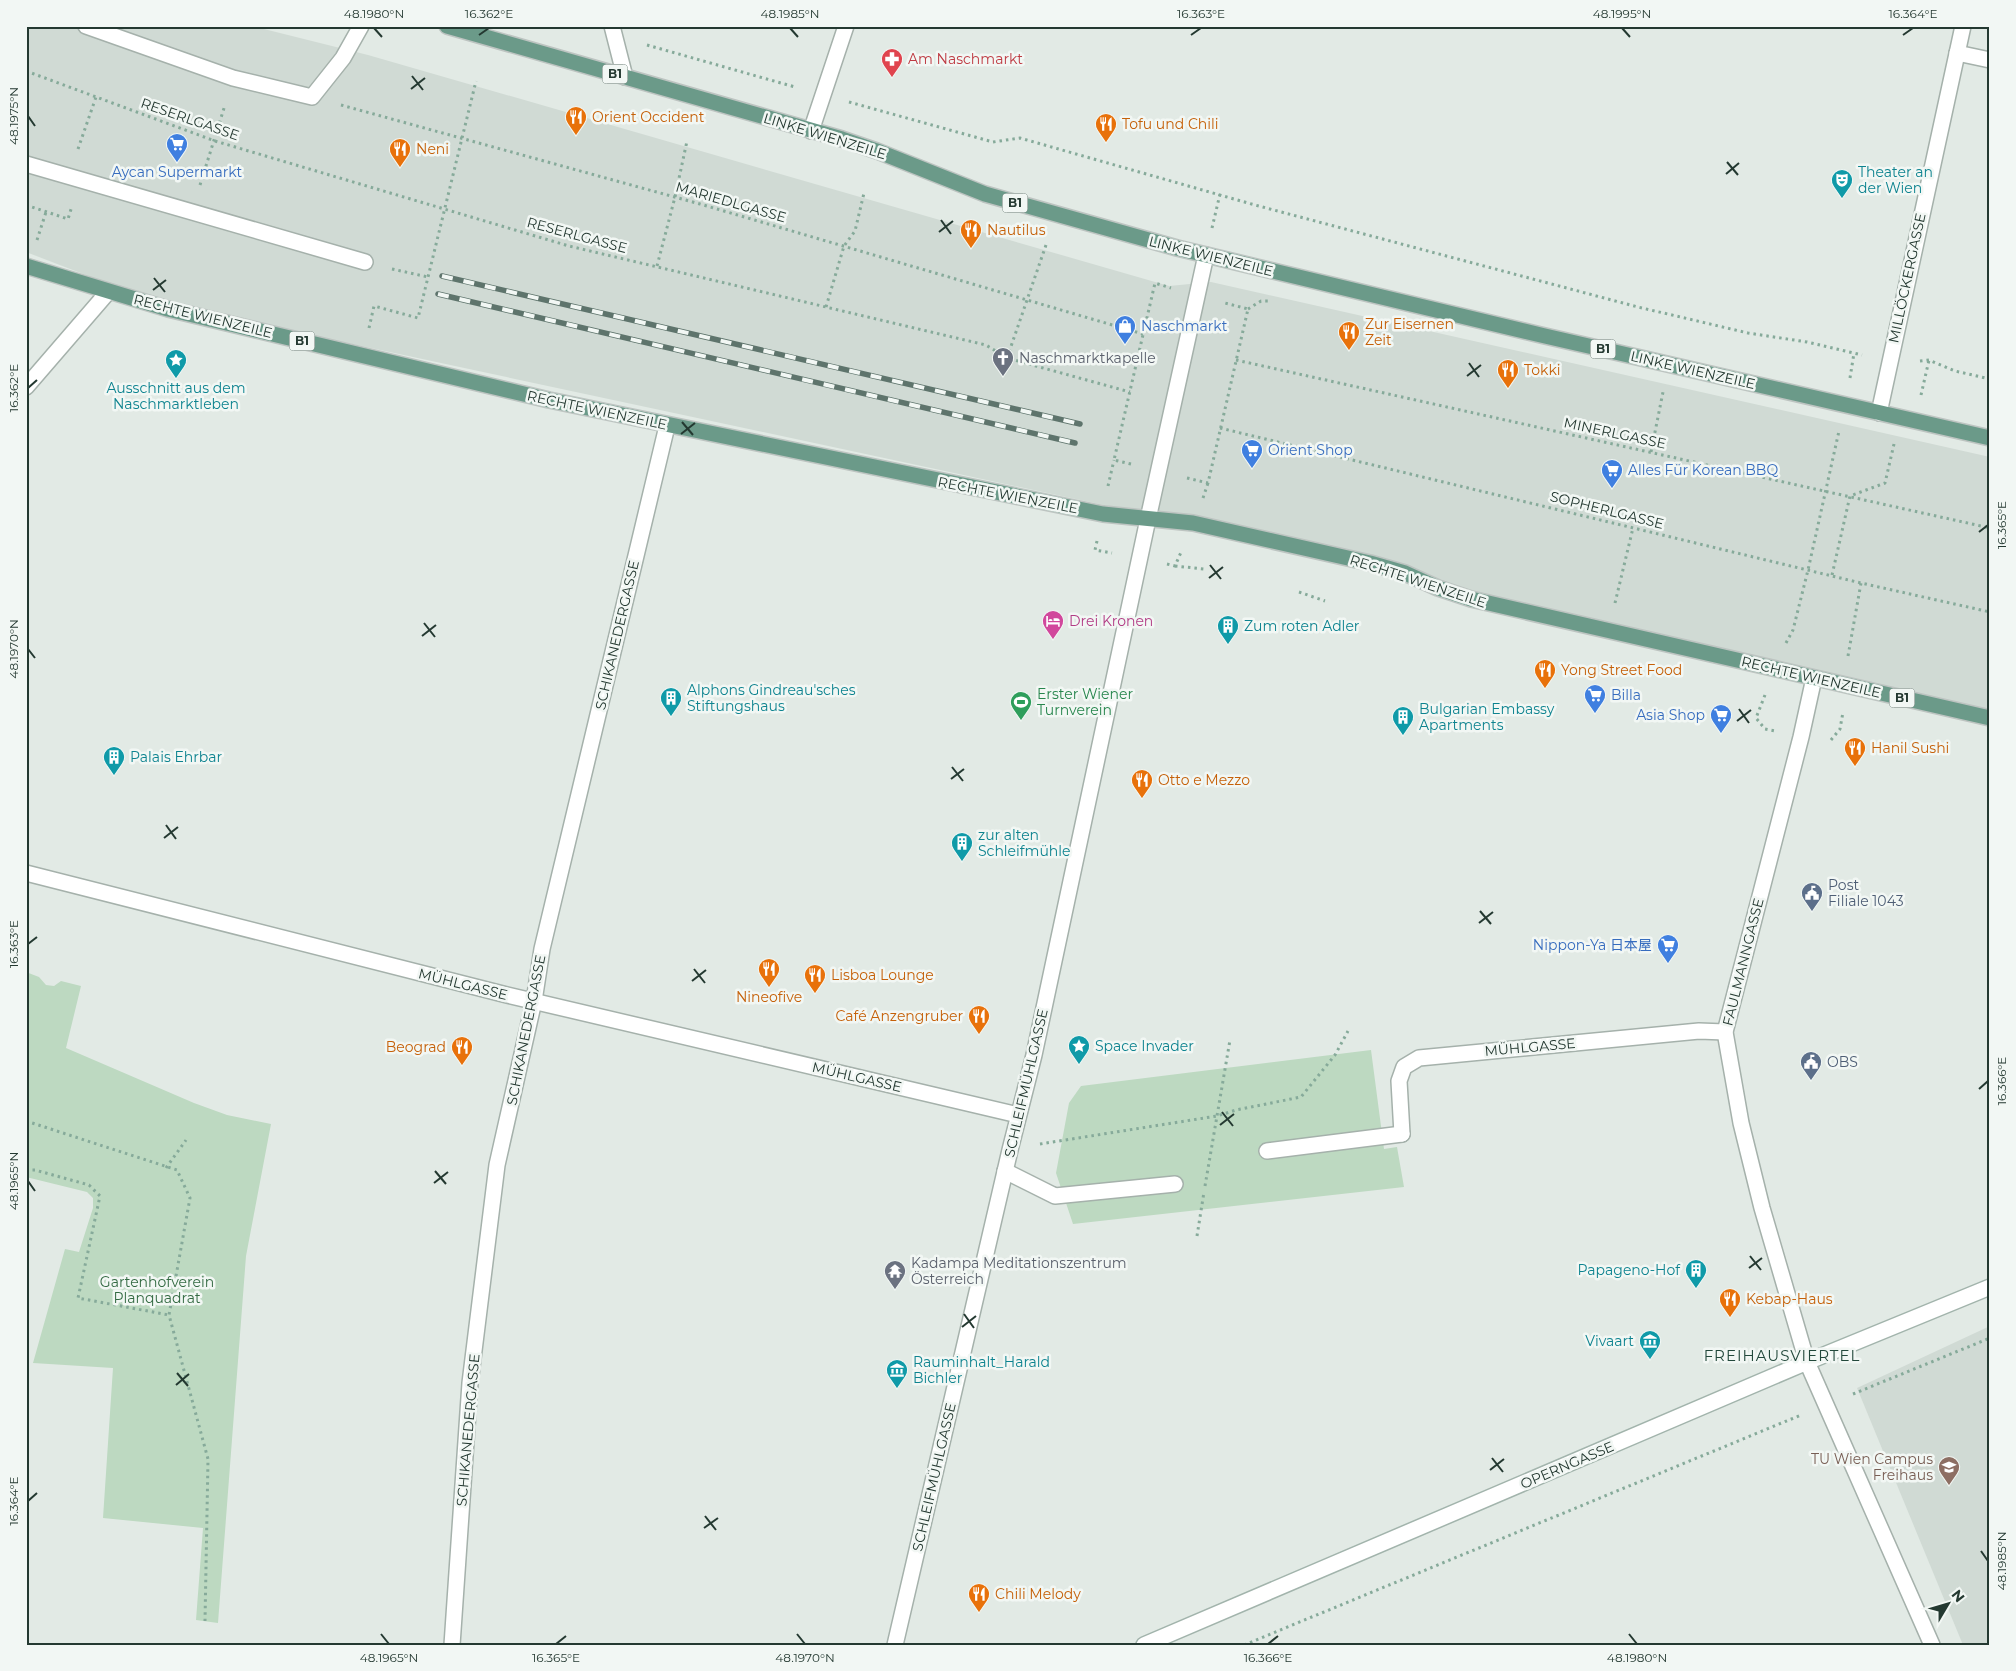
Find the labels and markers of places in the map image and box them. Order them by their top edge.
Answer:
pharmacy icon: Am Naschmarkt [880,47,904,78]
place label: Am Naschmarkt [908,50,1023,68]
restaurant icon: Orient Occident [564,105,588,136]
place label: Orient Occident [592,108,705,126]
restaurant icon: Tofu und Chili [1094,112,1118,143]
place label: Tofu und Chili [1122,115,1219,133]
supermarket icon: Aycan Supermarkt [165,132,189,163]
restaurant icon: Neni [388,137,412,168]
place label: Neni [416,140,449,158]
place label: Aycan Supermarkt [112,163,243,181]
place label: Theater an der Wien [1858,163,1933,197]
theatre icon: Theater an der Wien [1830,168,1854,199]
restaurant icon: Nautilus [959,218,983,249]
place label: Nautilus [987,221,1046,239]
shop icon: Naschmarkt [1113,314,1137,345]
place label: Zur Eisernen Zeit [1365,315,1454,349]
place label: Naschmarkt [1141,317,1228,335]
restaurant icon: Zur Eisernen Zeit [1337,320,1361,351]
church icon: Naschmarktkapelle [991,346,1015,377]
place icon: Ausschnitt aus dem Naschmarktleben [164,348,188,379]
place label: Naschmarktkapelle [1019,349,1156,367]
restaurant icon: Tokki [1496,358,1520,389]
place label: Tokki [1524,361,1561,379]
place label: Ausschnitt aus dem Naschmarktleben [106,379,246,413]
supermarket icon: Orient Shop [1240,438,1264,469]
place label: Orient Shop [1268,441,1353,459]
supermarket icon: Alles Für Korean BBQ [1600,458,1624,489]
place label: Alles Für Korean BBQ [1628,461,1778,479]
hotel icon: Drei Kronen [1041,609,1065,640]
place label: Drei Kronen [1069,612,1153,630]
building icon: Zum roten Adler [1216,614,1240,645]
place label: Zum roten Adler [1244,617,1360,635]
restaurant icon: Yong Street Food [1533,658,1557,689]
place label: Yong Street Food [1561,661,1682,679]
place label: Alphons Gindreau'sches Stiftungshaus [687,681,856,715]
supermarket icon: Billa [1583,683,1607,714]
place label: Erster Wiener Turnverein [1037,685,1133,719]
building icon: Alphons Gindreau'sches Stiftungshaus [659,686,683,717]
place label: Billa [1611,686,1641,704]
sports icon: Erster Wiener Turnverein [1009,690,1033,721]
place label: Bulgarian Embassy Apartments [1419,700,1555,734]
supermarket icon: Asia Shop [1709,703,1733,734]
building icon: Bulgarian Embassy Apartments [1391,705,1415,736]
place label: Asia Shop [1636,706,1705,724]
restaurant icon: Hanil Sushi [1843,736,1867,767]
place label: Hanil Sushi [1871,739,1949,757]
building icon: Palais Ehrbar [102,745,126,776]
place label: Palais Ehrbar [130,748,222,766]
restaurant icon: Otto e Mezzo [1130,768,1154,799]
place label: Otto e Mezzo [1158,771,1250,789]
place label: zur alten Schleifmühle [978,826,1071,860]
building icon: zur alten Schleifmühle [950,831,974,862]
place label: Post Filiale 1043 [1828,876,1904,910]
public building icon: Post Filiale 1043 [1800,881,1824,912]
supermarket icon: Nippon-Ya 日本屋 [1656,933,1680,964]
place label: Nippon-Ya 日本屋 [1533,936,1652,954]
restaurant icon: Nineofive [757,957,781,988]
restaurant icon: Lisboa Lounge [803,963,827,994]
place label: Lisboa Lounge [831,966,934,984]
place label: Nineofive [736,988,802,1006]
restaurant icon: Café Anzengruber [967,1004,991,1035]
place label: Café Anzengruber [836,1007,963,1025]
place icon: Space Invader [1067,1034,1091,1065]
restaurant icon: Beograd [450,1035,474,1066]
place label: Space Invader [1095,1037,1194,1055]
place label: Beograd [386,1038,446,1056]
public building icon: OBS [1799,1050,1823,1081]
place label: OBS [1827,1053,1858,1071]
place label: Kadampa Meditationszentrum Österreich [911,1254,1127,1288]
building icon: Papageno-Hof [1684,1258,1708,1289]
temple icon: Kadampa Meditationszentrum Österreich [883,1259,907,1290]
place label: Papageno-Hof [1578,1261,1681,1279]
restaurant icon: Kebap-Haus [1718,1287,1742,1318]
place label: Kebap-Haus [1746,1290,1833,1308]
museum icon: Vivaart [1638,1329,1662,1360]
place label: Vivaart [1585,1332,1634,1350]
place label: Rauminhalt_Harald Bichler [913,1353,1050,1387]
museum icon: Rauminhalt_Harald Bichler [885,1358,909,1389]
place label: TU Wien Campus Freihaus [1811,1450,1933,1484]
school or university icon: TU Wien Campus Freihaus [1937,1455,1961,1486]
restaurant icon: Chili Melody [967,1582,991,1613]
place label: Chili Melody [995,1585,1081,1603]

